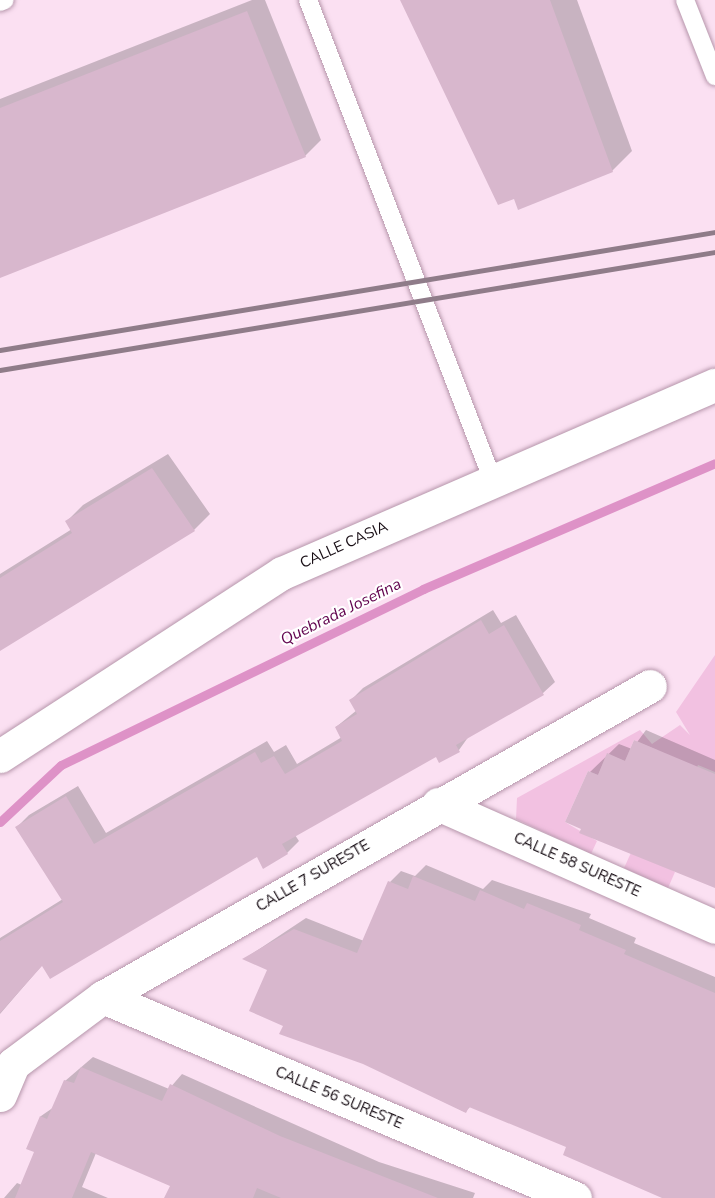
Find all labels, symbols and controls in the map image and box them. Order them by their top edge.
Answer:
street label: CALLE CASIA [297,518,391,572]
water label: Quebrada Josefina [278,574,404,650]
street label: CALLE 58 SURESTE [511,829,643,901]
street label: CALLE 7 SURESTE [253,836,373,916]
street label: CALLE 56 SURESTE [272,1063,406,1133]

